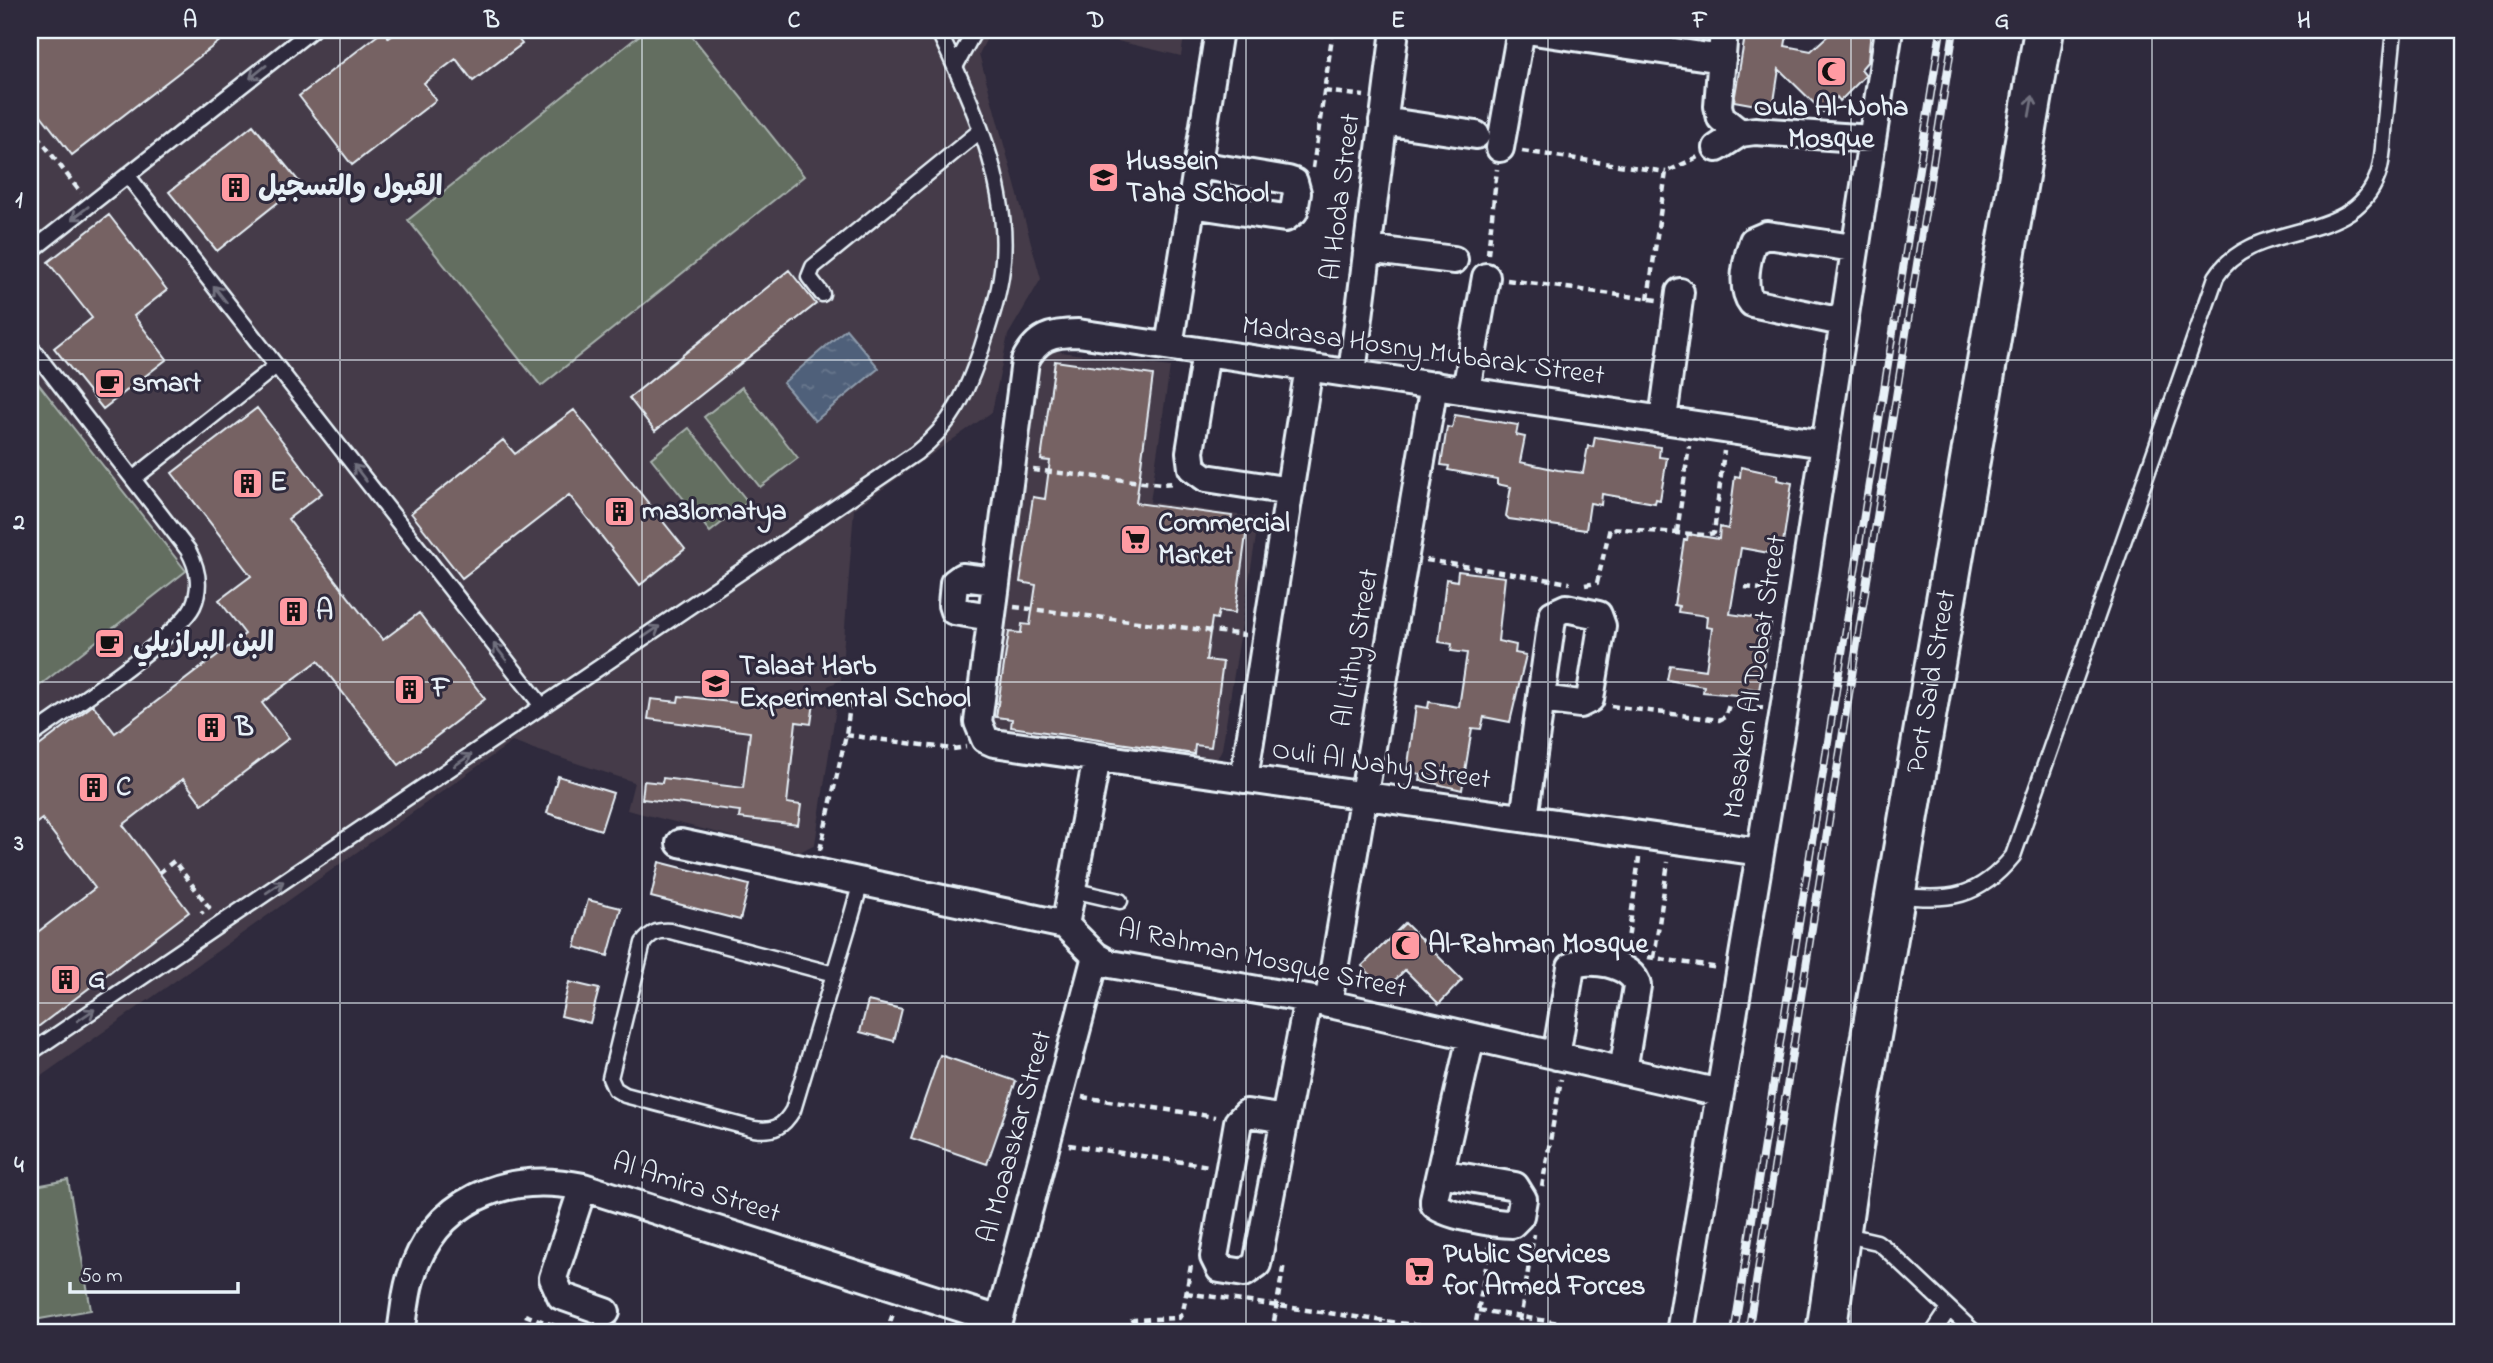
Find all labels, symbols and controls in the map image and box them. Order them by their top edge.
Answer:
text: A [183,5,197,38]
text: B [483,5,500,38]
text: C [788,5,801,38]
text: D [1087,5,1104,38]
text: E [1391,5,1405,38]
text: F [1692,5,1708,38]
text: G [1995,5,2009,38]
text: H [2297,5,2311,38]
mosque icon: Oula Al-Noha Mosque [1814,54,1848,88]
one-way arrow [250,65,268,80]
place label: Oula Al-Noha Mosque [1754,88,1908,161]
one-way arrow [2025,95,2038,118]
street label: Al Hoda Street [1311,111,1373,283]
place label: Hussein Taha School [1126,142,1270,215]
school or university icon: Hussein Taha School [1086,161,1120,195]
place label: القبول والتسجيل [258,168,443,209]
building icon: القبول والتسجيل [218,171,252,205]
text: 1 [15,185,23,218]
one-way arrow [71,205,89,220]
one-way arrow [212,285,228,303]
street label: Madrasa Hosny Mubarak Street [1239,306,1607,398]
place label: smart [132,364,202,405]
cafe icon: smart [92,367,126,401]
place label: E [270,463,287,504]
one-way arrow [353,464,368,483]
building icon: E [230,466,264,500]
place label: ma3lomatya [642,492,787,533]
building icon: ma3lomatya [602,495,636,529]
place label: Commercial Market [1158,504,1290,577]
text: 2 [12,507,25,540]
supermarket icon: Commercial Market [1118,523,1152,557]
street label: Masaken Al Dobat Street [1713,532,1799,822]
street label: Al Lithy Street [1323,566,1391,730]
street label: Port Said Street [1896,587,1968,777]
place label: A [316,592,333,633]
building icon: A [276,595,310,629]
place label: البن البرازيلي [133,624,274,667]
one-way arrow [641,625,661,639]
cafe icon: البن البرازيلي [93,627,127,661]
one-way arrow [493,644,508,662]
place label: Talaat Harb Experimental School [739,647,971,720]
school or university icon: Talaat Harb Experimental School [699,666,733,700]
place label: F [430,669,451,710]
building icon: F [392,672,426,706]
place label: B [233,708,254,749]
building icon: B [195,711,229,745]
street label: Ouli Al Nahy Street [1269,730,1493,802]
one-way arrow [453,753,472,767]
place label: C [116,768,131,809]
building icon: C [76,771,110,805]
text: 3 [13,828,24,861]
one-way arrow [265,880,284,894]
street label: Al Rahman Mosque Street [1114,909,1410,1011]
place label: Al-Rahman Mosque [1428,925,1649,966]
mosque icon: Al-Rahman Mosque [1388,928,1422,962]
place label: G [88,960,106,1001]
building icon: G [48,963,82,997]
one-way arrow [76,1008,95,1022]
street label: Al Moaaskar Street [968,1026,1064,1248]
street label: Al Amira Street [607,1143,785,1235]
text: 4 [14,1150,24,1183]
place label: Public Services for Armed Forces [1442,1235,1646,1308]
scale bar [70,1251,238,1295]
supermarket icon: Public Services for Armed Forces [1403,1254,1437,1288]
text: 50 m [80,1262,123,1292]

